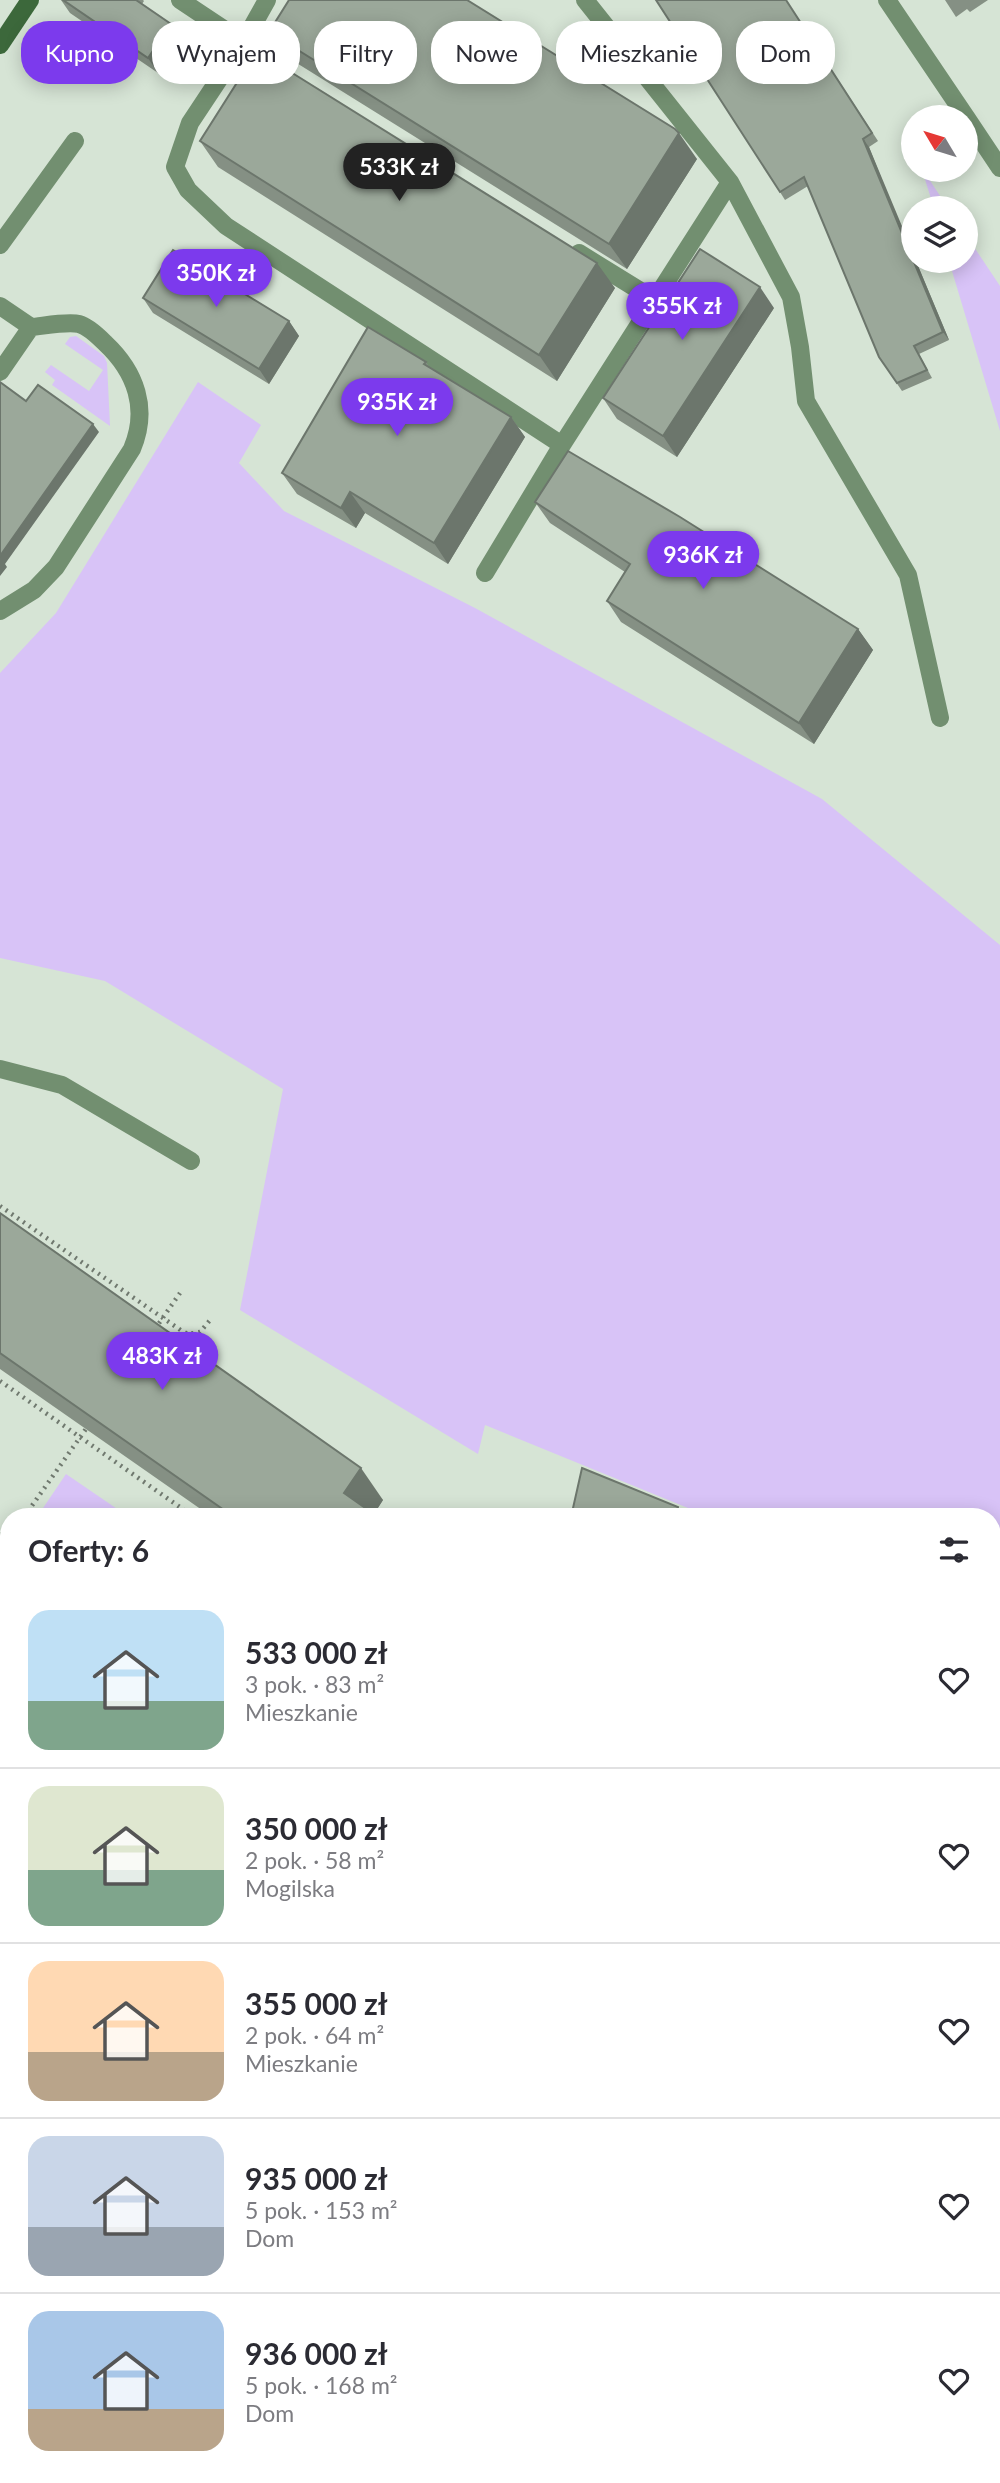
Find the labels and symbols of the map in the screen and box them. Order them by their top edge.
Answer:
north arrow [901,105,978,182]
pin: 533K zł [334,144,464,203]
pin: 350K zł [151,250,281,309]
pin: 355K zł [617,282,747,342]
pin: 935K zł [332,378,462,438]
pin: 936K zł [638,532,768,591]
pin: 483K zł [97,1332,227,1392]

